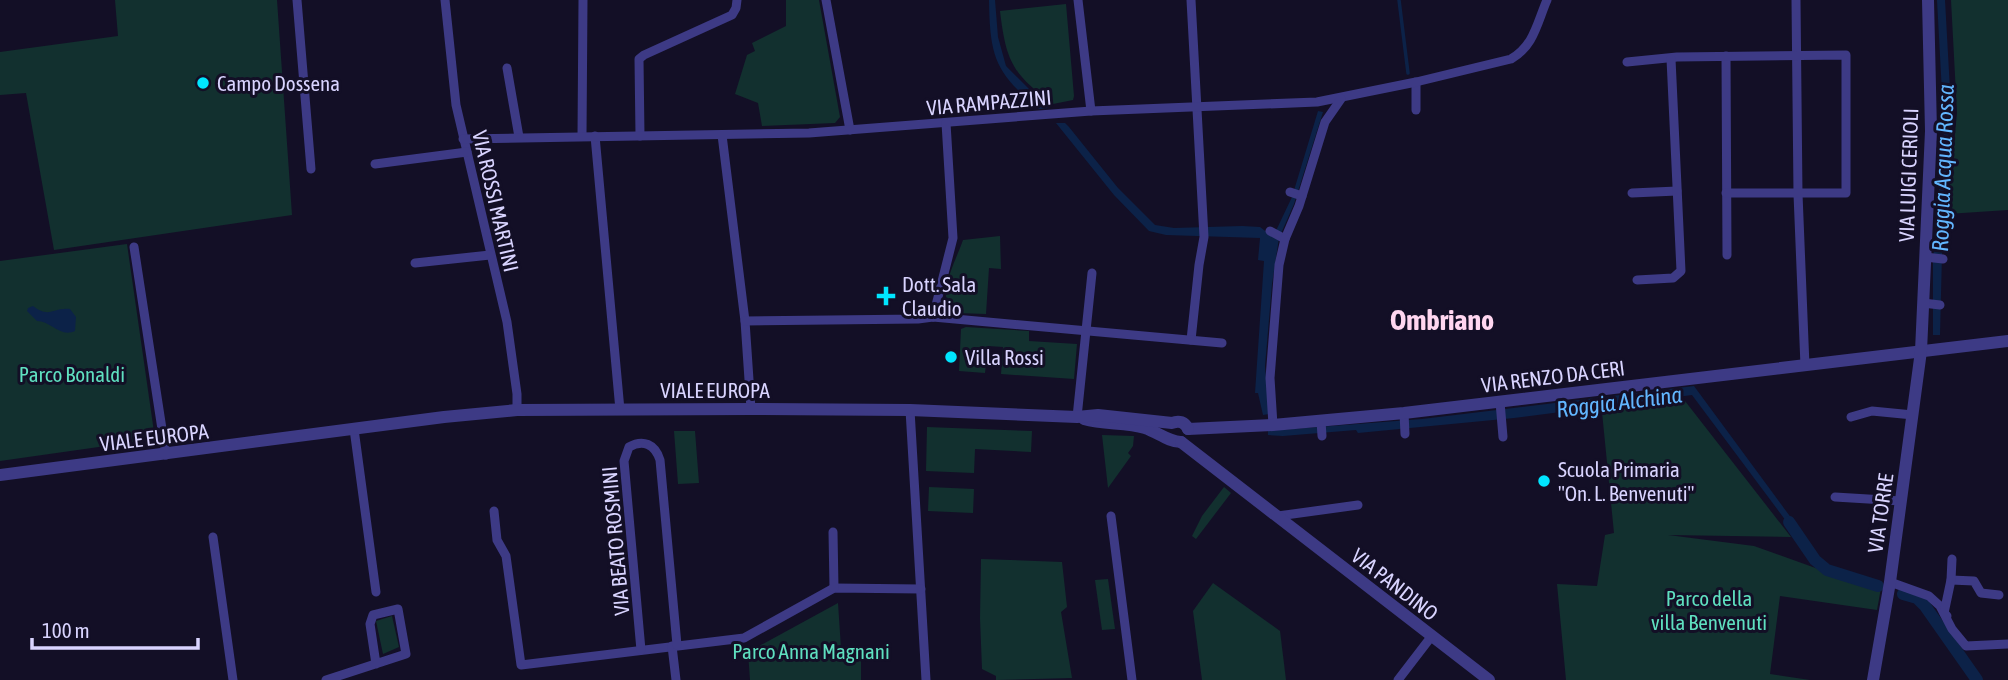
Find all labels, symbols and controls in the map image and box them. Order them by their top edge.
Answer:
place label: Campo Dossena [217,71,340,95]
marker: Campo Dossena [195,75,211,91]
water label: Roggia Acqua Rossa [1927,84,1959,252]
street label: VIA RAMPAZZINI [925,85,1053,119]
street label: VIA LUIGI CERIOLI [1894,108,1922,242]
street label: VIA ROSSI MARTINI [468,128,524,274]
place label: Dott. Sala Claudio [902,272,976,320]
marker: Dott. Sala Claudio [876,286,896,306]
district label: Ombriano [1390,304,1494,336]
place label: Villa Rossi [965,345,1044,369]
marker: Villa Rossi [943,349,959,365]
street label: VIA RENZO DA CERI [1480,355,1626,397]
park label: Parco Bonaldi [19,362,125,386]
street label: VIALE EUROPA [660,378,770,402]
water label: Roggia Alchina [1555,381,1684,423]
street label: VIALE EUROPA [98,418,211,456]
place label: Scuola Primaria "On. L. Benvenuti" [1558,457,1695,505]
street label: VIA BEATO ROSMINI [597,465,633,617]
street label: VIA TORRE [1863,472,1897,554]
marker: Scuola Primaria "On. L. Benvenuti" [1536,473,1552,489]
street label: VIA PANDINO [1347,543,1443,625]
park label: Parco della villa Benvenuti [1651,586,1767,634]
scale bar [32,606,198,650]
text: 100 m [42,618,90,642]
park label: Parco Anna Magnani [732,639,890,663]

